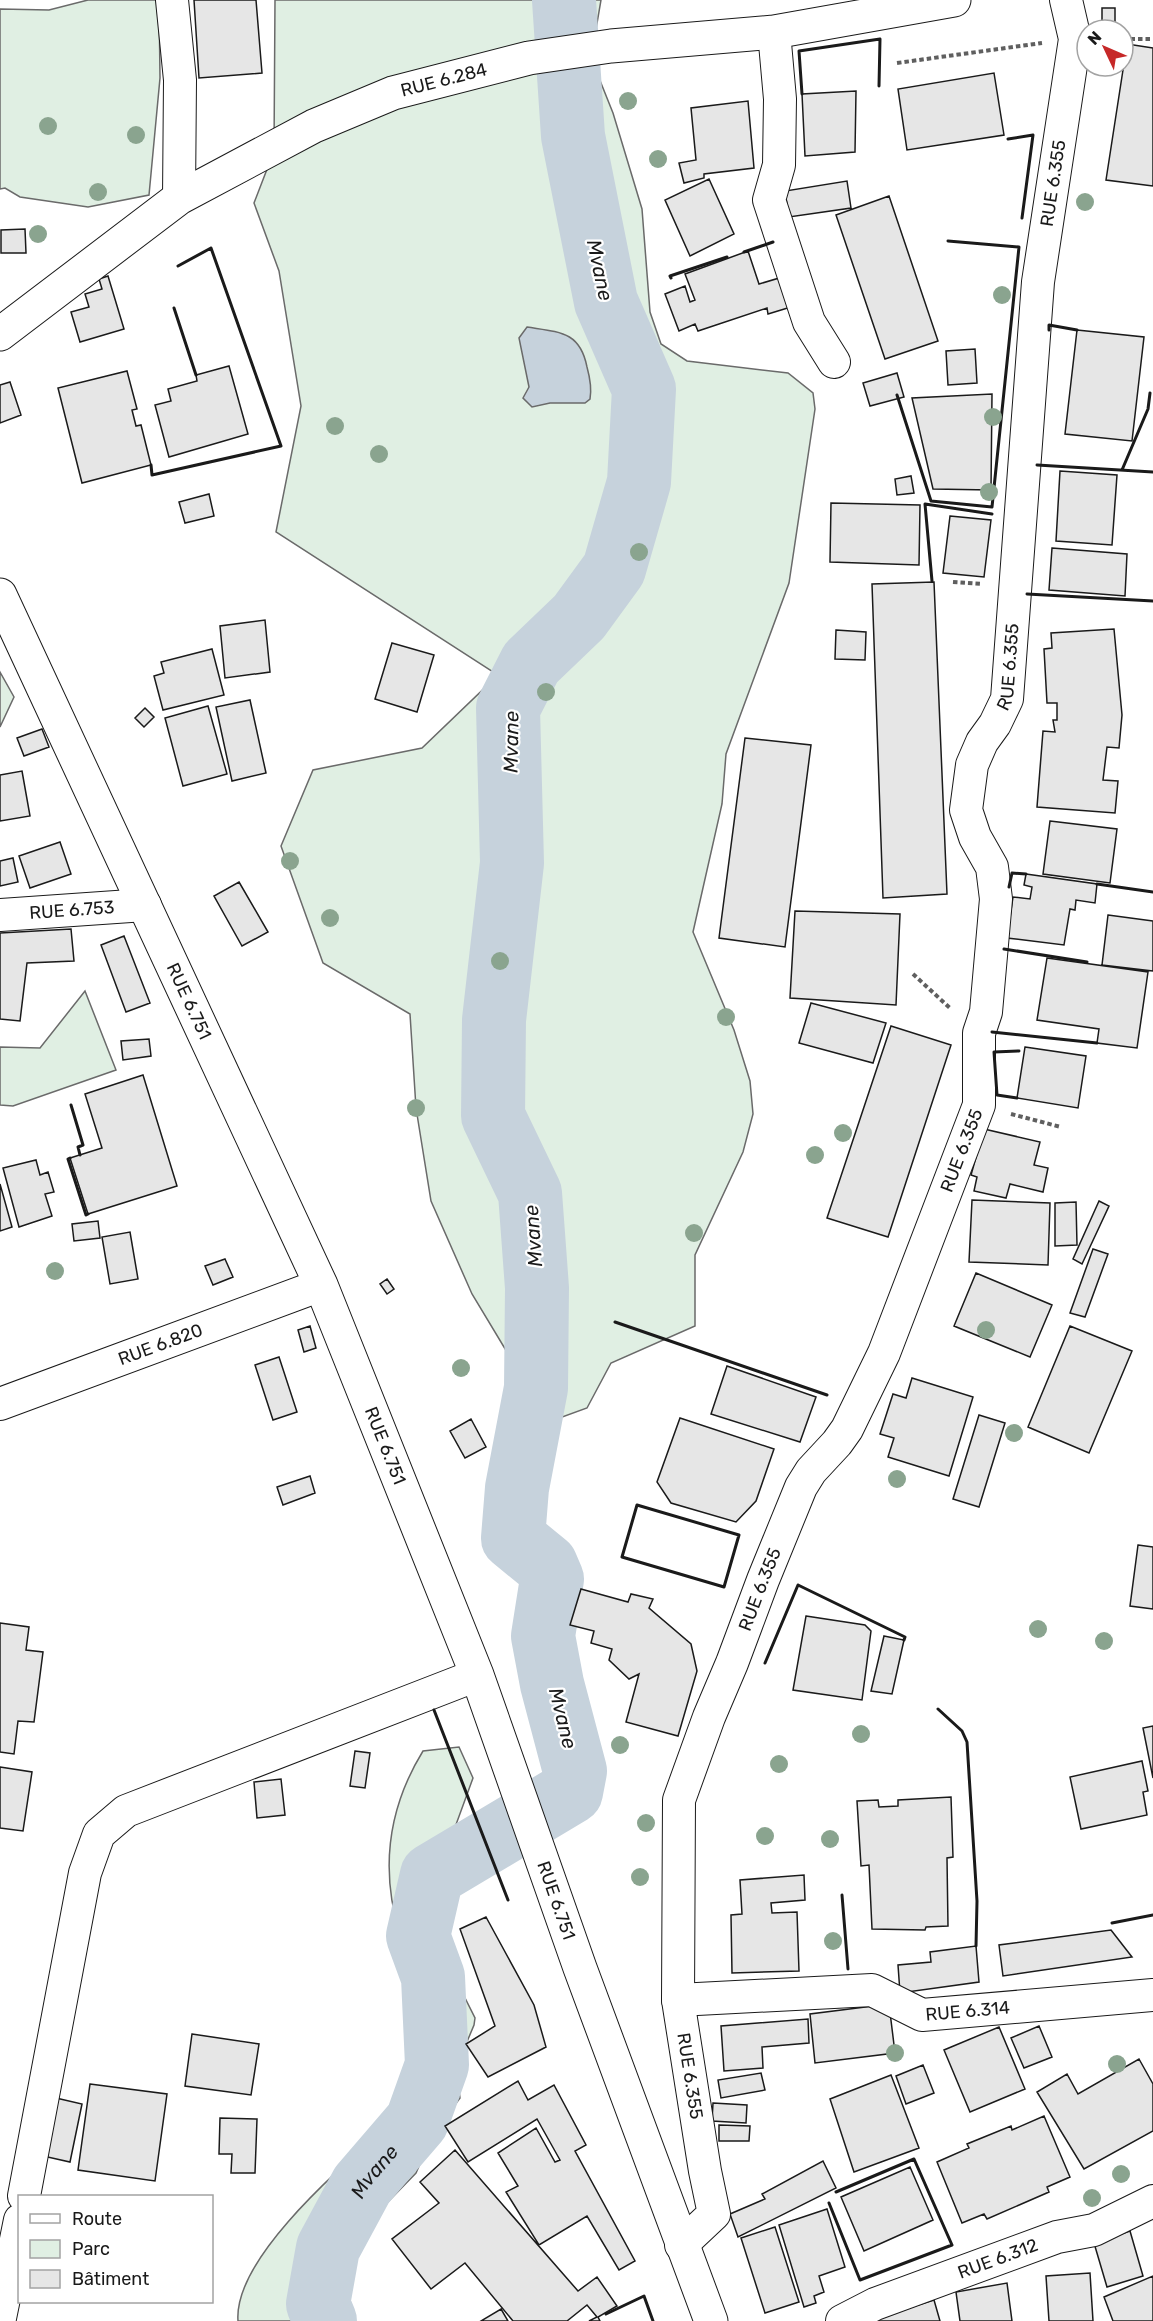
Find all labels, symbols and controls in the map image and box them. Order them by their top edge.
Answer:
north arrow [1075,18,1135,78]
text: N [1084,27,1105,49]
street label: RUE 6.284 [398,58,489,102]
street label: RUE 6.355 [1036,138,1070,228]
water label: Mvane [582,237,618,303]
street label: RUE 6.355 [992,623,1024,714]
water label: Mvane [498,711,524,773]
street label: RUE 6.753 [28,896,115,924]
street label: RUE 6.751 [162,959,216,1043]
street label: RUE 6.355 [936,1106,987,1195]
water label: Mvane [519,1204,547,1268]
street label: RUE 6.820 [115,1319,206,1370]
street label: RUE 6.751 [360,1403,411,1488]
street label: RUE 6.355 [734,1545,786,1634]
water label: Mvane [544,1685,582,1751]
street label: RUE 6.751 [532,1858,580,1943]
street label: RUE 6.314 [925,1996,1011,2026]
street label: RUE 6.355 [672,2031,708,2121]
water label: Mvane [345,2140,403,2202]
legend [18,2195,213,2303]
text: Route [72,2208,122,2230]
street label: RUE 6.312 [955,2234,1041,2284]
text: Parc [72,2238,110,2260]
text: Bâtiment [72,2268,149,2290]

